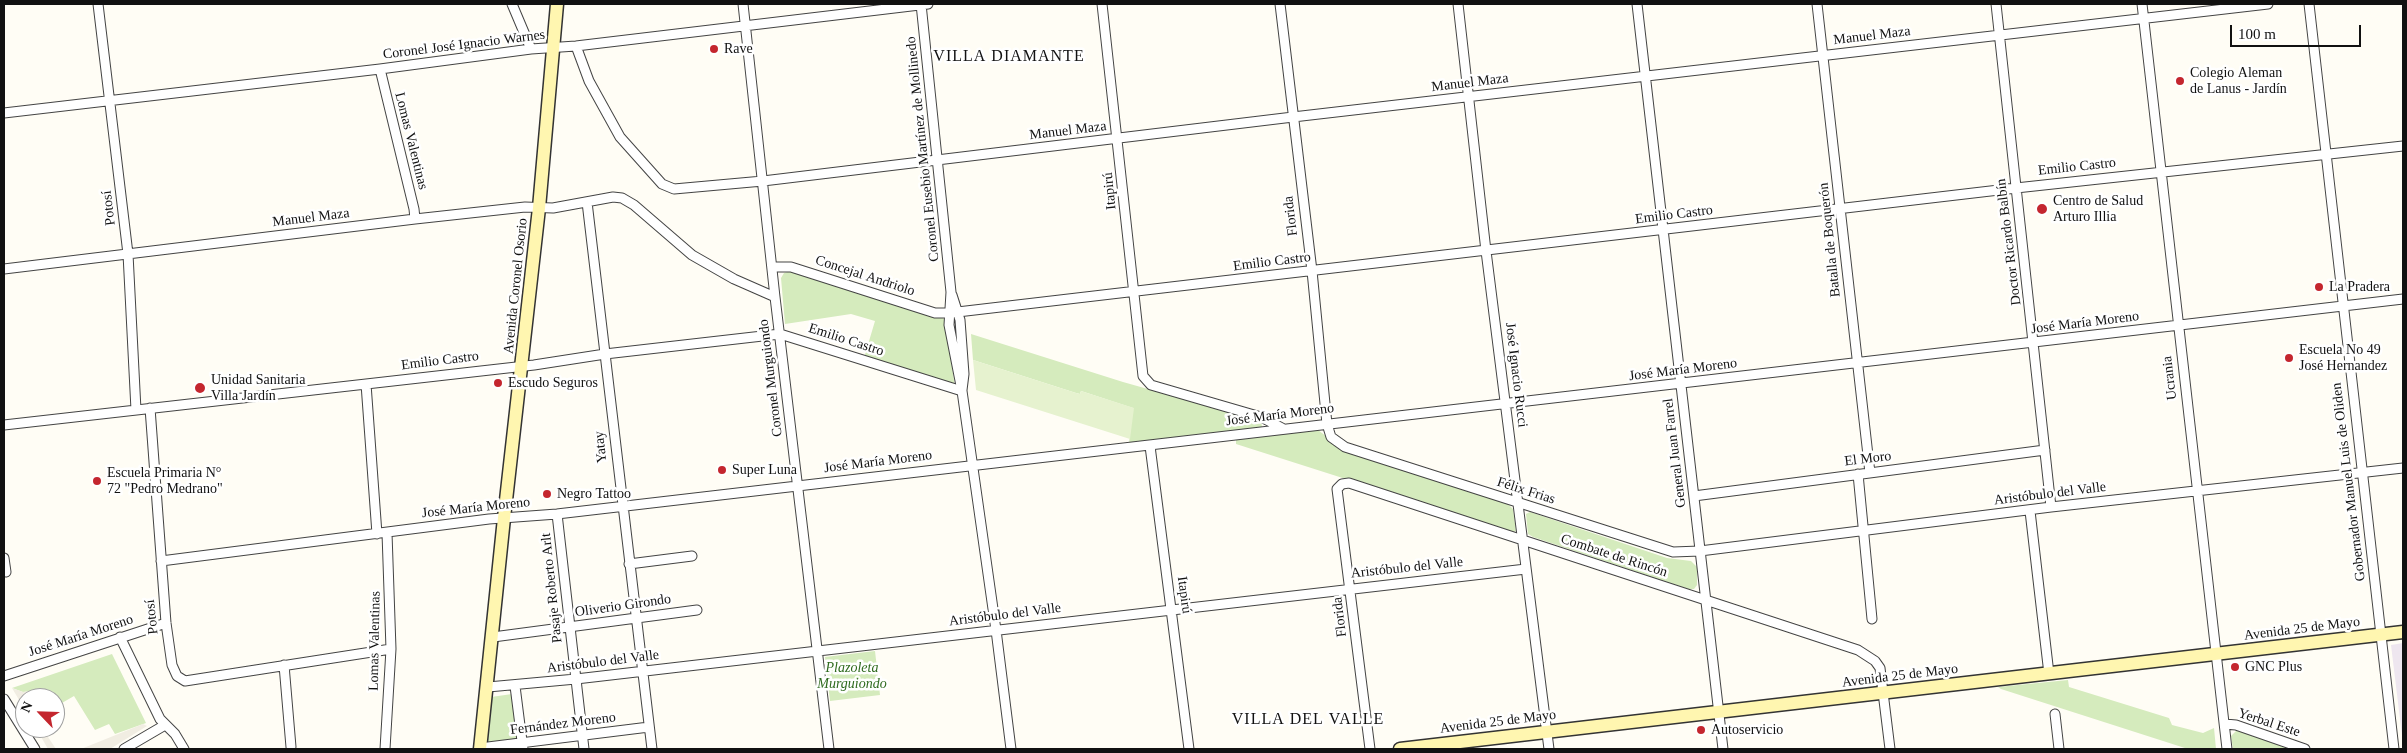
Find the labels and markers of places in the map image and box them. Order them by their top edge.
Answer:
place label: Rave [724,41,753,57]
marker: Rave [708,43,720,55]
place label: Colegio Aleman de Lanus - Jardín [2190,65,2287,98]
marker: Colegio Aleman de Lanus - Jardín [2174,75,2186,87]
place label: Centro de Salud Arturo Illia [2053,193,2143,226]
marker: Centro de Salud Arturo Illia [2035,202,2049,216]
place label: La Pradera [2329,279,2390,295]
marker: La Pradera [2313,281,2325,293]
place label: Escuela No 49 José Hernandez [2299,342,2387,374]
marker: Escuela No 49 José Hernandez [2283,352,2295,364]
place label: Unidad Sanitaria Villa Jardín [211,372,305,404]
place label: Escudo Seguros [508,375,598,391]
marker: Escudo Seguros [492,377,504,389]
marker: Unidad Sanitaria Villa Jardín [193,381,207,395]
place label: Super Luna [732,462,797,478]
marker: Super Luna [716,464,728,476]
place label: Escuela Primaria N° 72 "Pedro Medrano" [107,465,223,498]
marker: Escuela Primaria N° 72 "Pedro Medrano" [91,475,103,487]
place label: Negro Tattoo [557,486,631,502]
marker: Negro Tattoo [541,488,553,500]
place label: GNC Plus [2245,659,2302,675]
marker: GNC Plus [2229,661,2241,673]
place label: Autoservicio [1711,722,1783,738]
marker: Autoservicio [1695,724,1707,736]

